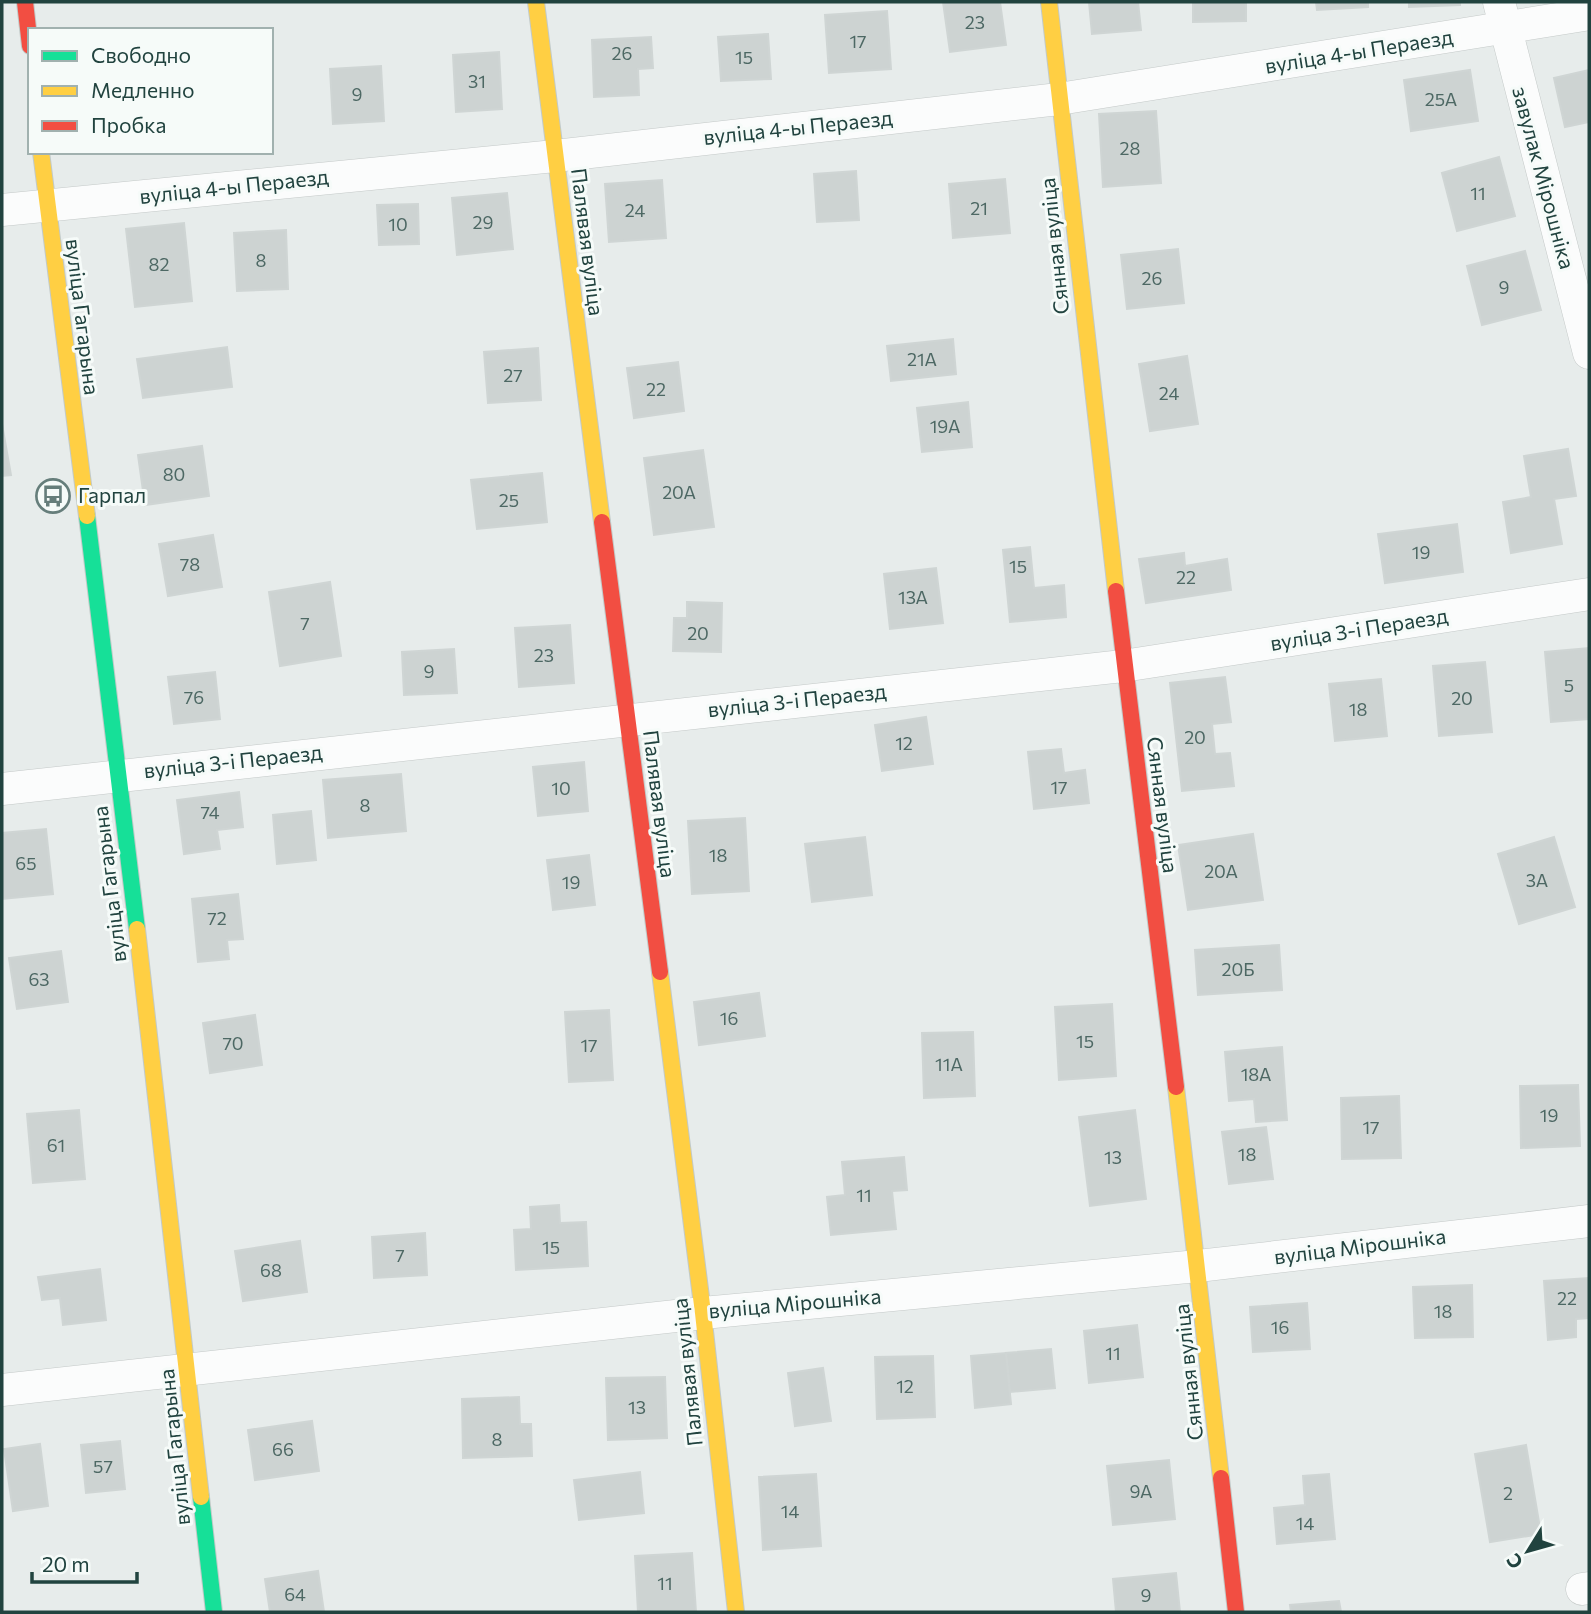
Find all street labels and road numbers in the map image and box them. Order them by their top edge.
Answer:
street label: вуліца 4-ы Пераезд [1263,23,1455,78]
street label: завулак Мірошніка [1508,84,1581,272]
street label: вуліца 4-ы Пераезд [702,104,894,149]
street label: вуліца 4-ы Пераезд [138,163,330,208]
street label: Палявая вуліца [567,166,610,317]
street label: Сянная вуліца [1034,177,1073,316]
street label: вуліца Гагарына [61,237,105,396]
street label: вуліца 3-і Пераезд [1268,602,1449,655]
street label: вуліца 3-і Пераезд [706,678,887,721]
street label: Палявая вуліца [639,728,682,879]
street label: Сянная вуліца [1143,735,1184,874]
street label: вуліца 3-і Пераезд [142,739,323,782]
street label: вуліца Гагарына [87,805,131,964]
street label: вуліца Мірошніка [1272,1223,1447,1268]
street label: вуліца Мірошніка [708,1283,882,1323]
street label: Палявая вуліца [666,1297,707,1447]
street label: Сянная вуліца [1168,1303,1207,1442]
street label: вуліца Гагарына [153,1368,194,1527]

